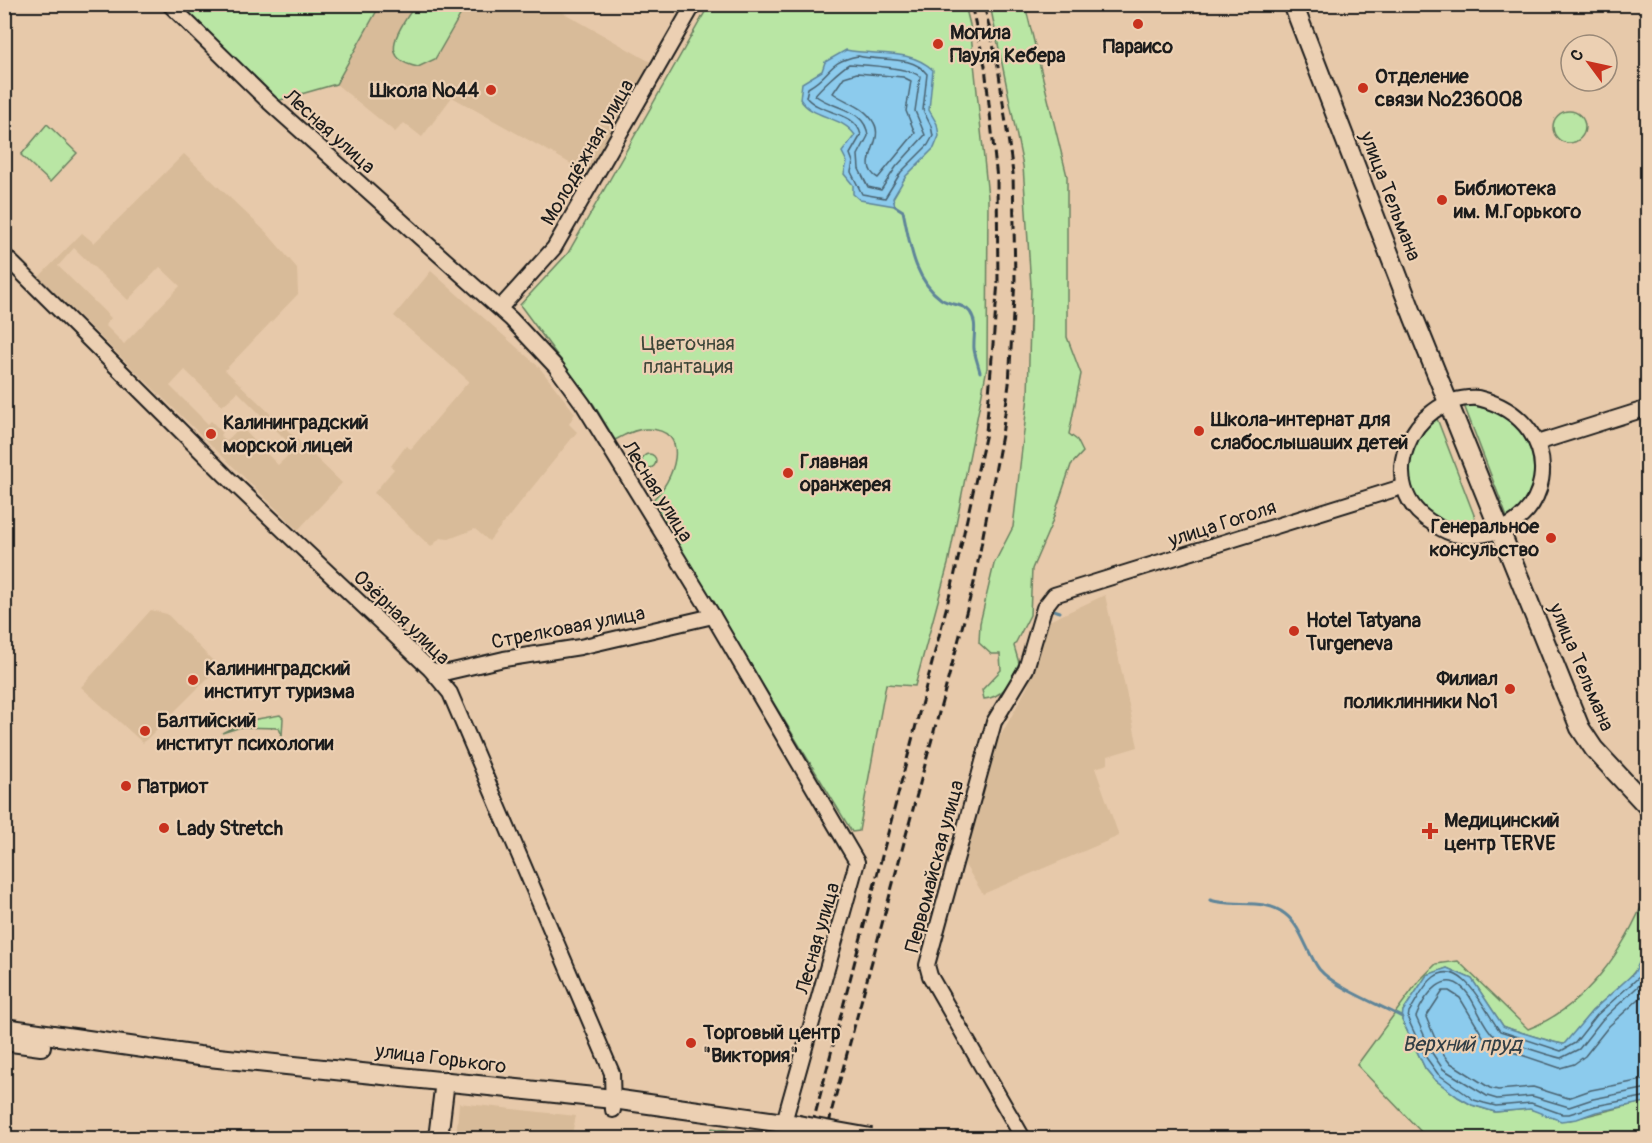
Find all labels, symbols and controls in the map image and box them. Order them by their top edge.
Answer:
marker: Параисо [1131,17,1145,31]
place label: Могила Пауля Кебера [950,20,1066,68]
north arrow [1559,33,1619,93]
place label: Параисо [1103,34,1173,59]
marker: Могила Пауля Кебера [931,37,945,51]
text: С [1566,46,1588,65]
place label: Отделение связи №236008 [1374,64,1522,112]
street label: Молодёжная улица [535,75,639,230]
place label: Школа №44 [369,78,479,103]
marker: Отделение связи №236008 [1356,81,1370,95]
street label: Лесная улица [278,83,381,179]
marker: Школа №44 [484,83,498,97]
street label: улица Тельмана [1354,127,1427,264]
place label: Библиотека им. М.Горького [1453,176,1581,224]
marker: Библиотека им. М.Горького [1435,193,1449,207]
park label: Цветочная плантация [641,331,735,379]
place label: Школа-интернат для слабослышаших детей [1210,407,1408,455]
place label: Калининградский морской лицей [223,410,369,458]
marker: Школа-интернат для слабослышаших детей [1192,424,1206,438]
marker: Калининградский морской лицей [204,427,218,441]
street label: Лесная улица [616,435,699,547]
place label: Главная оранжерея [799,449,891,497]
marker: Главная оранжерея [781,466,795,480]
street label: улица Гоголя [1164,494,1279,553]
place label: Генеральное консульство [1429,514,1540,562]
marker: Генеральное консульство [1544,531,1558,545]
street label: Озёрная улица [348,565,455,670]
street label: улица Тельмана [1543,599,1620,735]
street label: Стрелковая улица [489,600,647,655]
place label: Hotel Tatyana Turgeneva [1305,608,1421,656]
marker: Hotel Tatyana Turgeneva [1287,624,1301,638]
place label: Калининградский институт туризма [204,656,355,704]
place label: Филиал поликлинники №1 [1343,666,1498,714]
marker: Калининградский институт туризма [186,673,200,687]
marker: Филиал поликлинники №1 [1503,682,1517,696]
place label: Балтийский институт психологии [156,708,333,756]
marker: Балтийский институт психологии [138,724,152,738]
place label: Патриот [138,774,209,799]
street label: Первомайская улица [899,777,969,955]
marker: Патриот [119,779,133,793]
place label: Медицинский центр TERVE [1444,808,1560,856]
place label: Lady Stretch [176,816,283,841]
marker: Lady Stretch [157,821,171,835]
marker: Медицинский центр TERVE [1421,822,1439,840]
street label: Лесная улица [789,879,845,998]
place label: Торговый центр "Виктория" [702,1020,841,1068]
water label: Верхний пруд [1402,1031,1524,1058]
marker: Торговый центр "Виктория" [684,1036,698,1050]
street label: улица Горького [373,1038,508,1079]

